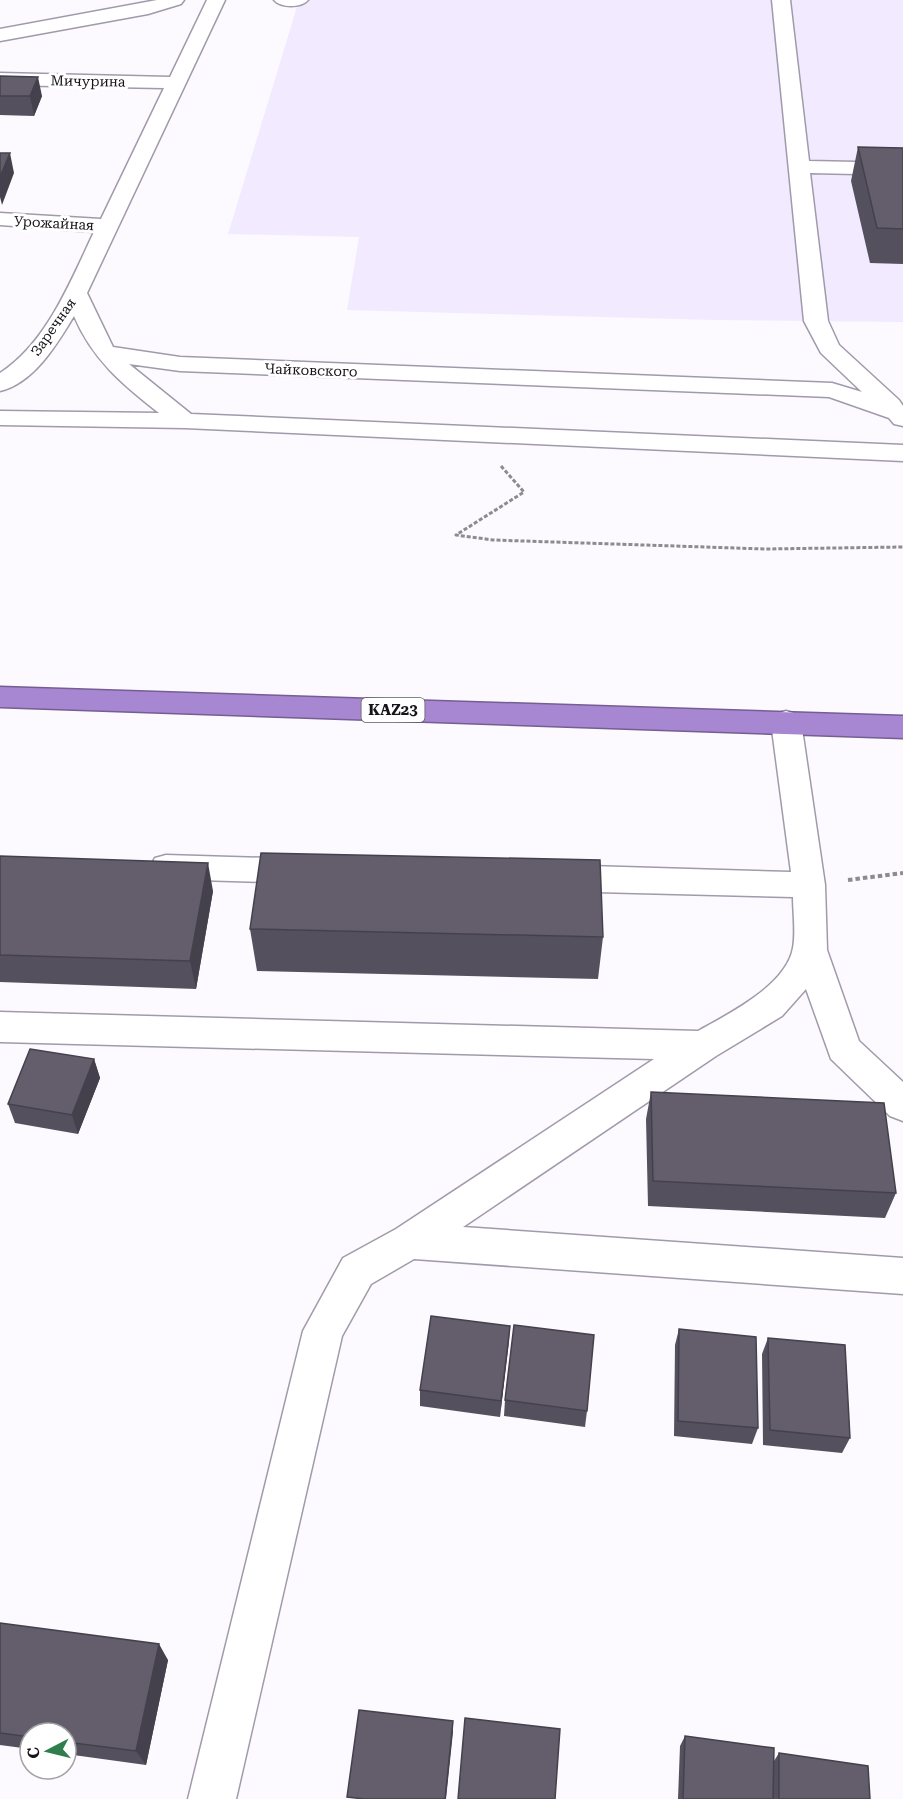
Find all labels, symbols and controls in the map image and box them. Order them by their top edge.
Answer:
street label: Мичурина [50,72,126,90]
street label: Урожайная [14,213,94,233]
street label: Заречная [27,295,79,359]
street label: Чайковского [264,360,358,380]
road number: KAZ23 [362,698,424,722]
north arrow [18,1721,78,1781]
text: С [23,1746,44,1759]

